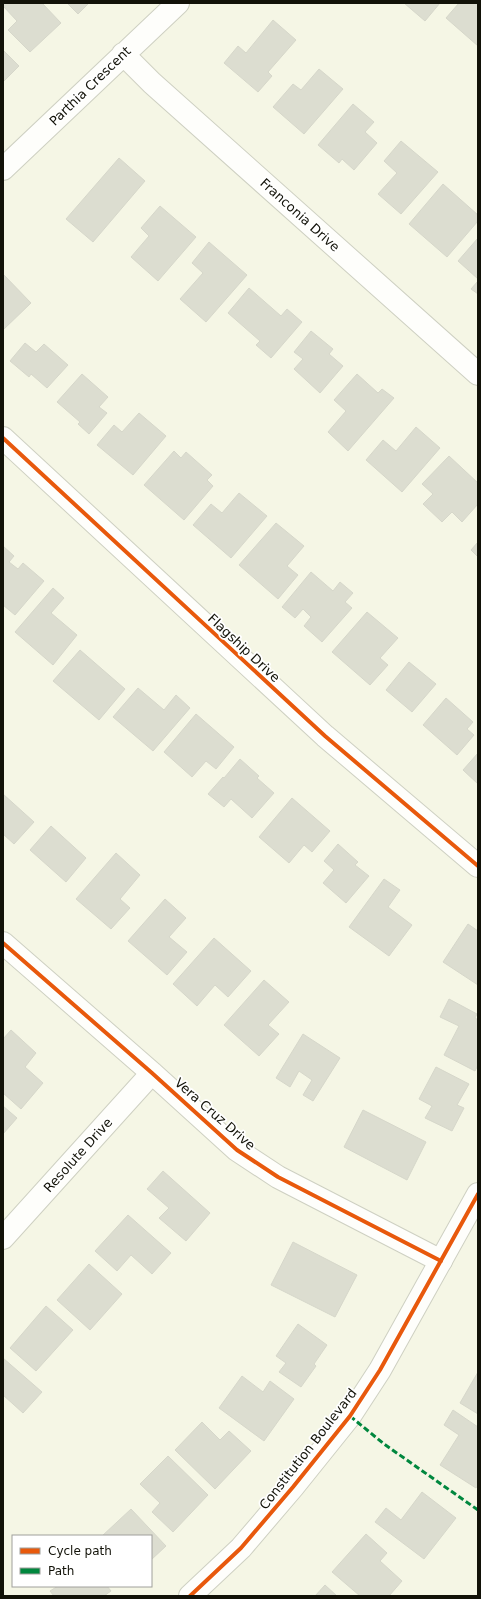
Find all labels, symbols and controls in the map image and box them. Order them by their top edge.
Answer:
street label: Parthia Crescent [46,43,134,129]
street label: Franconia Drive [257,175,343,255]
street label: Flagship Drive [205,611,283,685]
street label: Vera Cruz Drive [172,1075,258,1153]
street label: Resolute Drive [41,1115,115,1195]
street label: Constitution Boulevard [256,1386,360,1512]
legend [12,1535,152,1587]
text: Cycle path [48,1544,112,1558]
text: Path [48,1564,74,1578]

